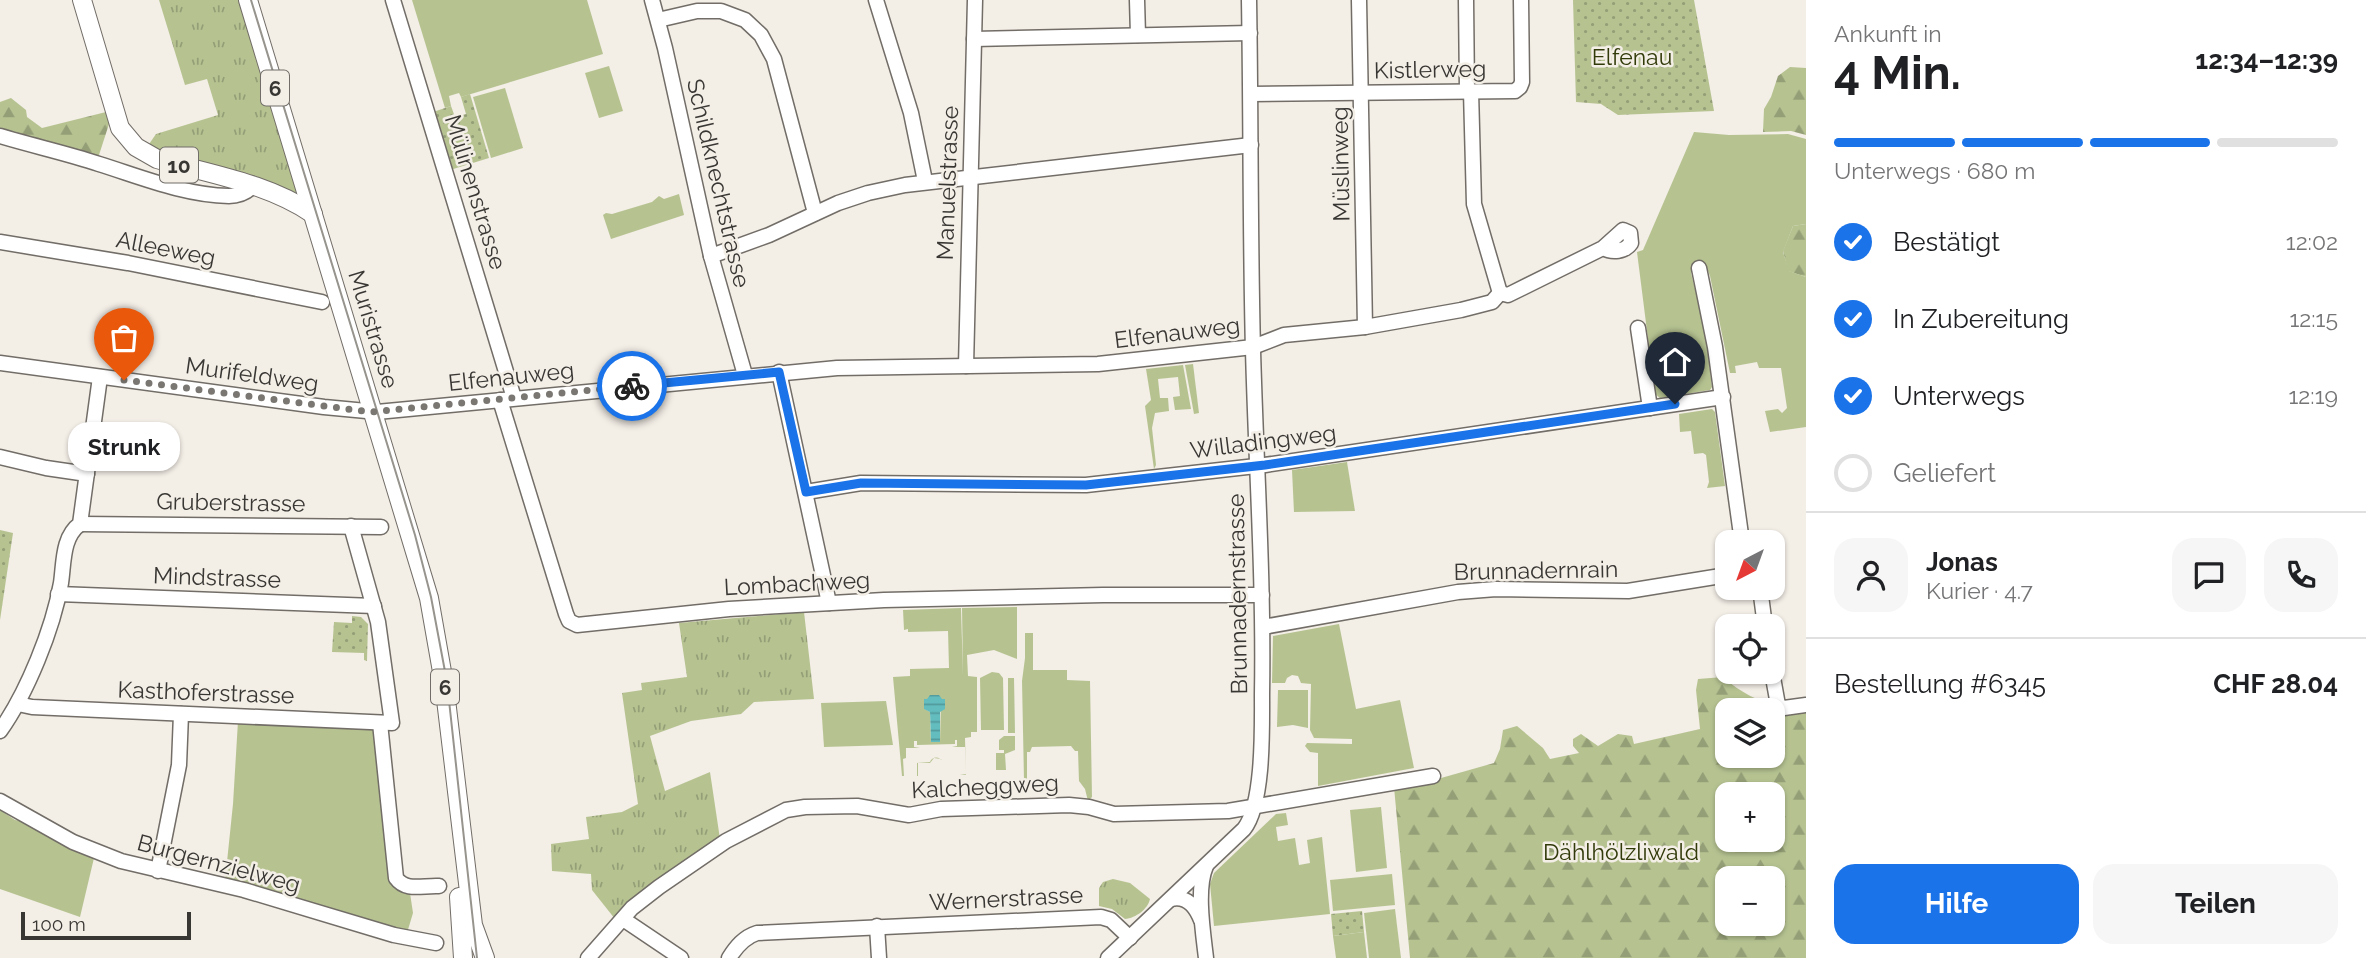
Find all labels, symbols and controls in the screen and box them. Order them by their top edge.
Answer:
text: Ankunft in [1834,20,1942,47]
park label: Elfenau [1592,43,1672,70]
text: 12:34–12:39 [2195,45,2338,75]
text: 4 Min. [1834,46,1961,100]
street label: Kistlerweg [1374,55,1486,83]
road number: 6 [261,70,289,106]
street label: Schildknechtstrasse [682,76,756,290]
street label: Manuelstrasse [931,105,963,261]
street label: Müslinweg [1325,106,1355,222]
street label: Mülinenstrasse [440,111,512,273]
road number: 10 [160,148,198,182]
text: Unterwegs · 680 m [1834,157,2035,184]
icon: check [1834,223,1872,261]
street label: Alleeweg [114,225,218,271]
text: Bestätigt [1893,227,2000,257]
text: 12:02 [2286,228,2338,255]
street label: Muristrasse [343,267,405,391]
icon: check [1834,300,1872,338]
text: In Zubereitung [1893,304,2069,334]
text: 12:15 [2289,305,2338,332]
pin [94,308,154,380]
street label: Elfenauweg [1113,311,1241,353]
icon: bag [105,319,143,357]
pin [1645,332,1705,404]
icon: home [1656,343,1694,381]
street label: Murifeldweg [184,351,320,397]
courier [597,351,667,421]
street label: Elfenauweg [447,356,575,396]
icon: bike [613,367,651,405]
icon: check [1834,377,1872,415]
text: Unterwegs [1893,381,2025,411]
text: 12:19 [2289,382,2338,409]
street label: Willadingweg [1188,419,1338,463]
callout: Strunk [68,422,180,471]
text: Strunk [88,433,160,460]
text: Geliefert [1893,458,1996,488]
street label: Gruberstrasse [156,487,306,517]
street label: Brunnadernstrasse [1222,493,1252,695]
north arrow [1715,530,1785,600]
map controls [1715,530,1785,936]
button: person [1834,538,1908,612]
button: chat [2172,538,2246,612]
button: phone [2264,538,2338,612]
text: Jonas [1926,547,1998,577]
street label: Brunnadernrain [1453,555,1619,585]
street label: Mindstrasse [153,561,281,593]
street label: Lombachweg [723,566,871,600]
text: Kurier · 4.7 [1926,577,2033,604]
button: locate [1715,614,1785,684]
text: Bestellung #6345 [1834,669,2046,699]
text: CHF 28.04 [2213,669,2338,699]
road number: 6 [431,670,459,704]
street label: Kasthoferstrasse [117,675,295,709]
button: layers [1715,698,1785,768]
street label: Kalcheggweg [911,769,1059,803]
button: + [1715,782,1785,852]
street label: Burgernzielweg [135,828,303,898]
park label: Dählhölzliwald [1543,838,1699,865]
button: Hilfe [1834,864,2079,944]
button: Teilen [2093,864,2338,944]
button: − [1715,866,1785,936]
street label: Wernerstrasse [928,880,1084,916]
scale bar [21,909,191,941]
text: 100 m [32,913,86,935]

